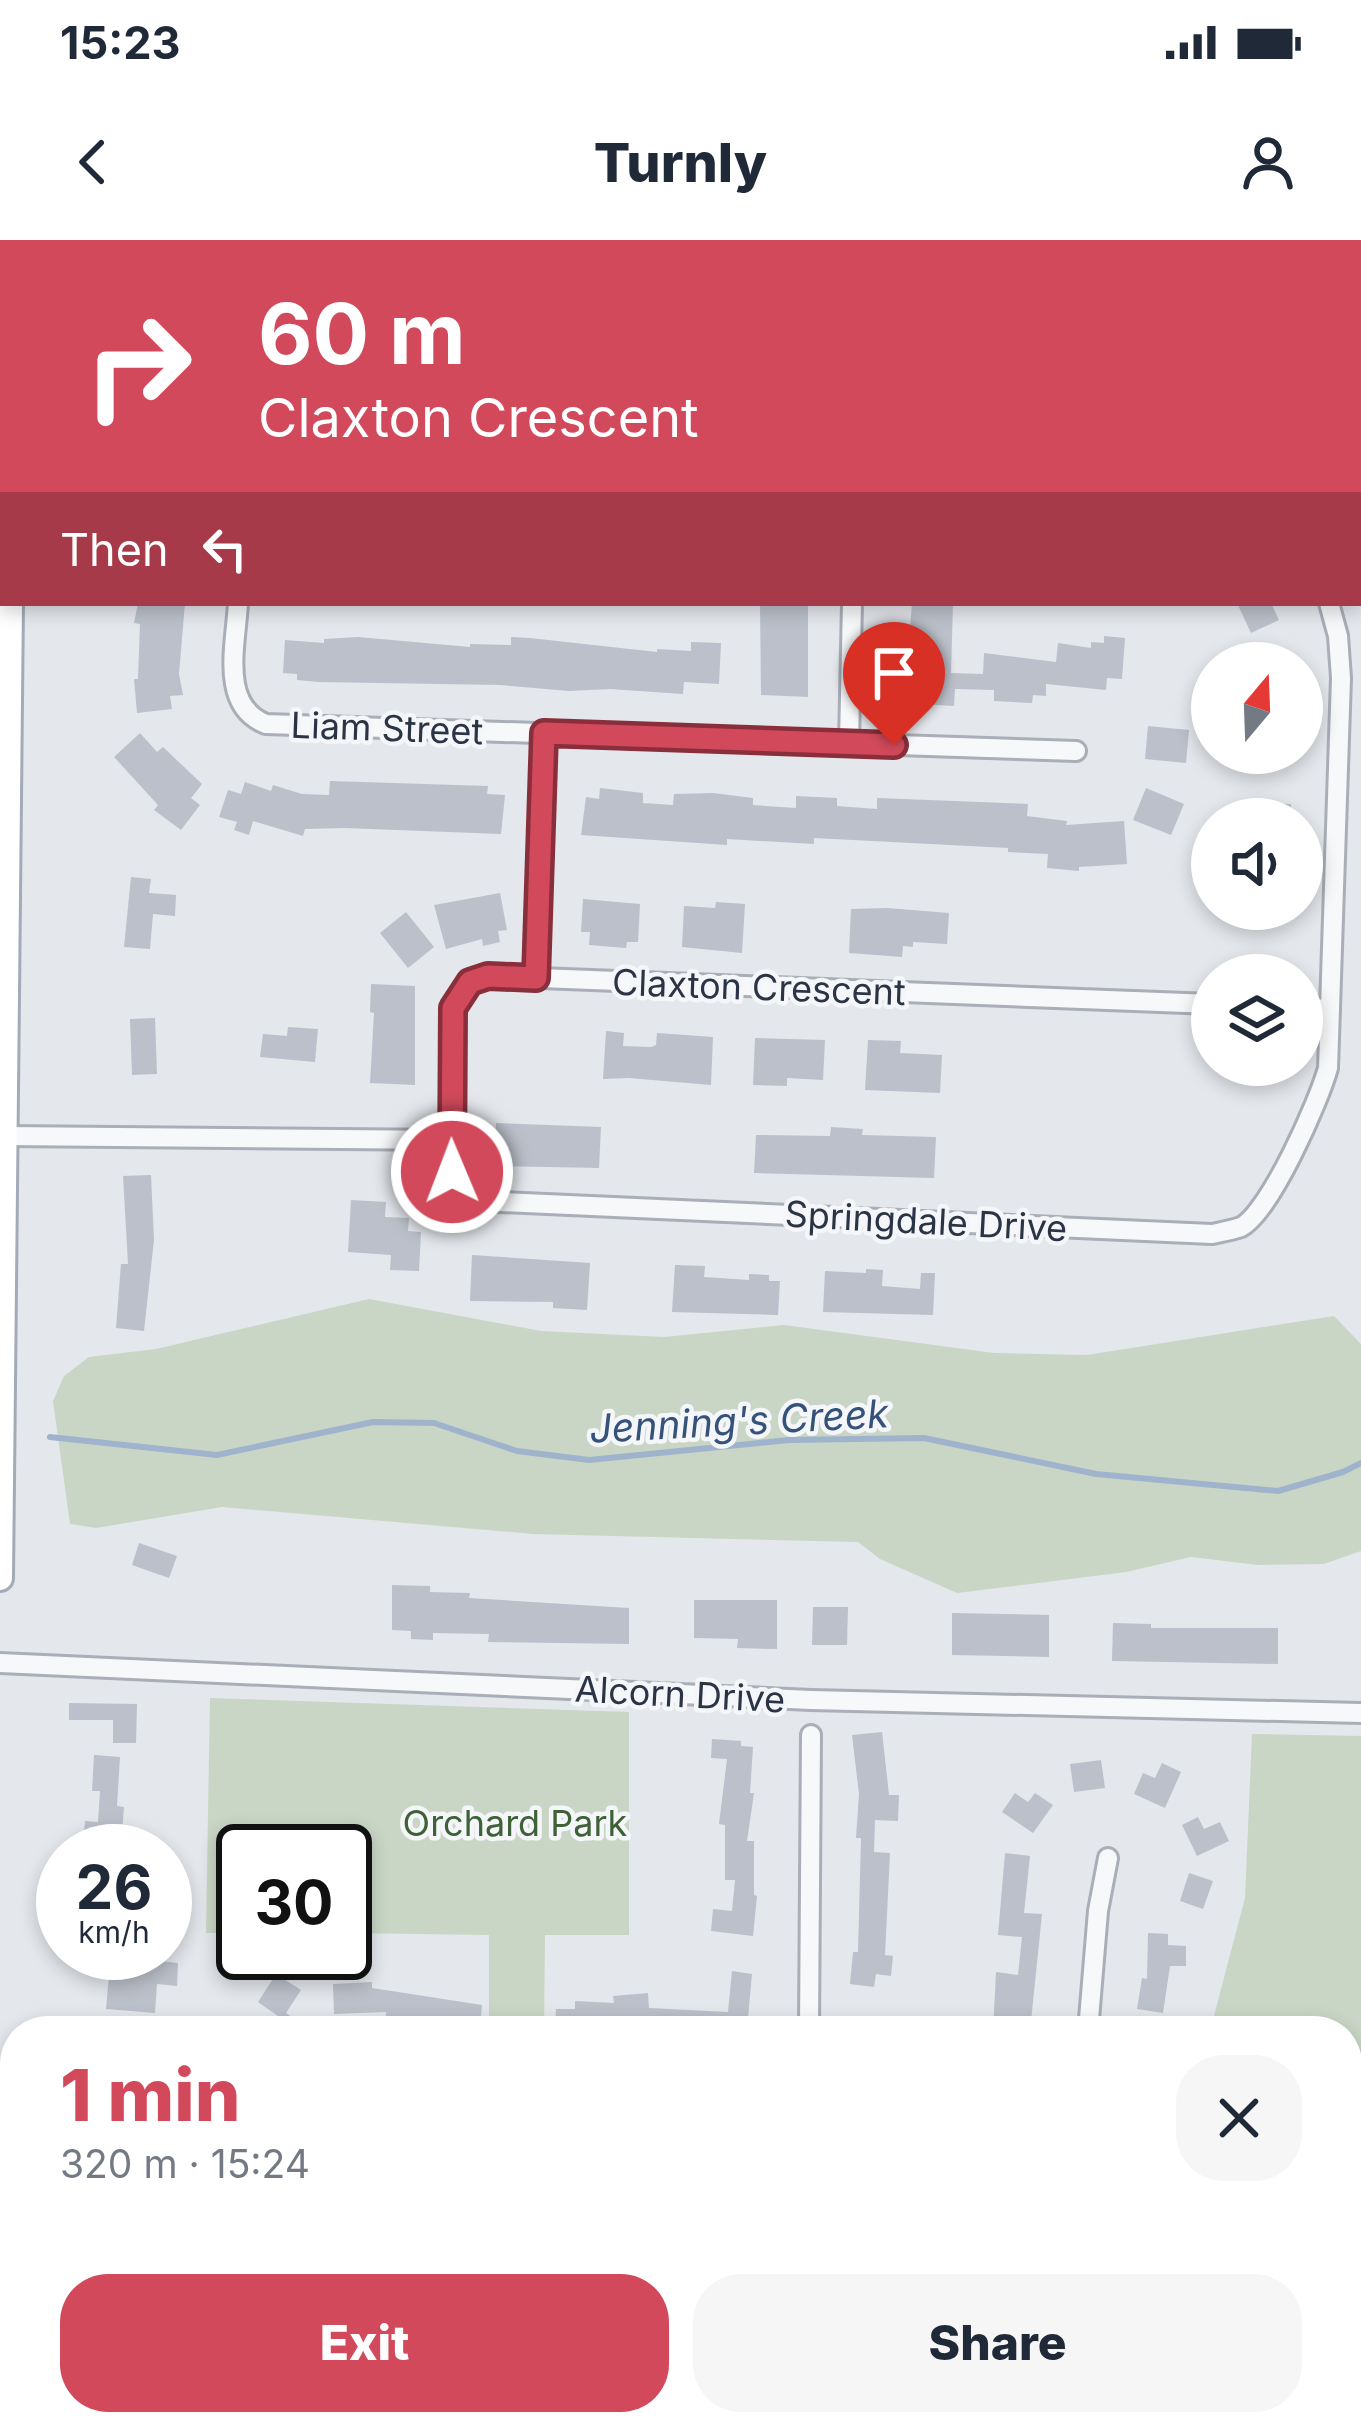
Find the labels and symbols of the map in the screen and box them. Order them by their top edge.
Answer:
pin [843,622,945,745]
north arrow [1191,642,1323,774]
street label: Liam Street [290,703,484,753]
street label: Claxton Crescent [611,960,907,1014]
position arrow [389,1109,515,1235]
street label: Springdale Drive [784,1192,1068,1250]
water label: Jenning's Creek [588,1389,890,1452]
street label: Alcorn Drive [574,1667,786,1721]
park label: Orchard Park [403,1801,628,1845]
speed limit sign: 30 [216,1824,372,1980]

